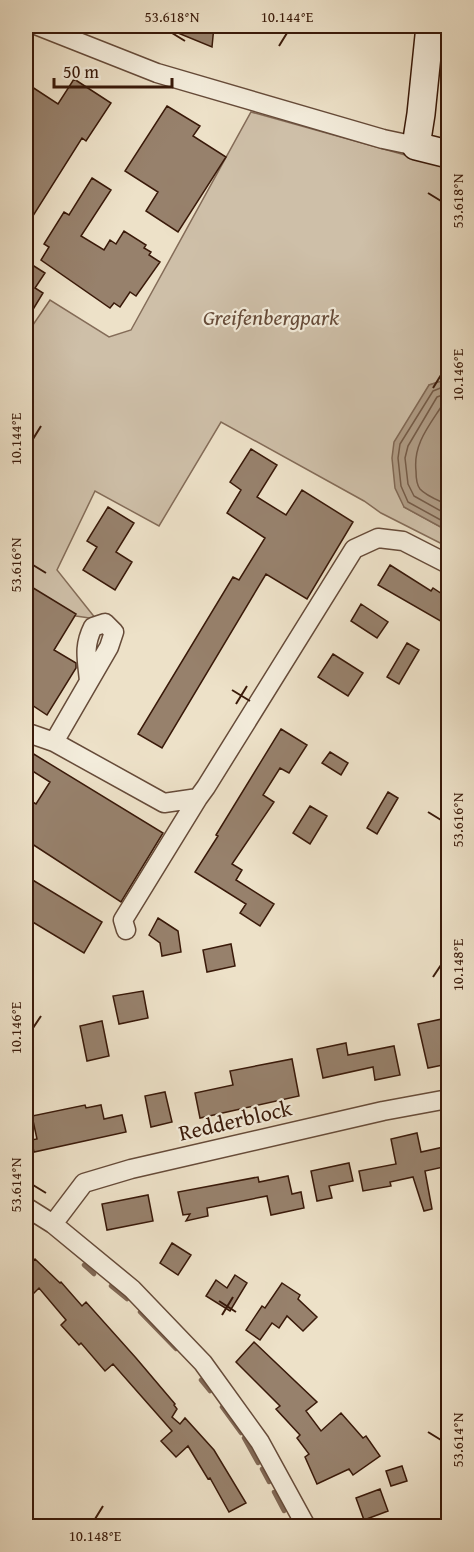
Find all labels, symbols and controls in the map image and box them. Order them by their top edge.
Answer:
text: 53.618°N [145,6,200,27]
text: 10.144°E [261,6,314,27]
scale bar [54,51,172,89]
text: 50 m [63,58,99,85]
text: 53.618°N [447,173,468,228]
park label: Greifenbergpark [203,301,340,333]
text: 10.146°E [447,348,468,401]
text: 10.144°E [5,412,26,465]
text: 53.616°N [5,537,26,592]
text: 53.616°N [447,792,468,847]
text: 10.148°E [447,938,468,991]
text: 10.146°E [5,1001,26,1054]
street label: Redderblock [175,1091,296,1149]
text: 53.614°N [5,1157,26,1212]
text: 53.614°N [447,1412,468,1467]
text: 10.148°E [69,1525,122,1546]

